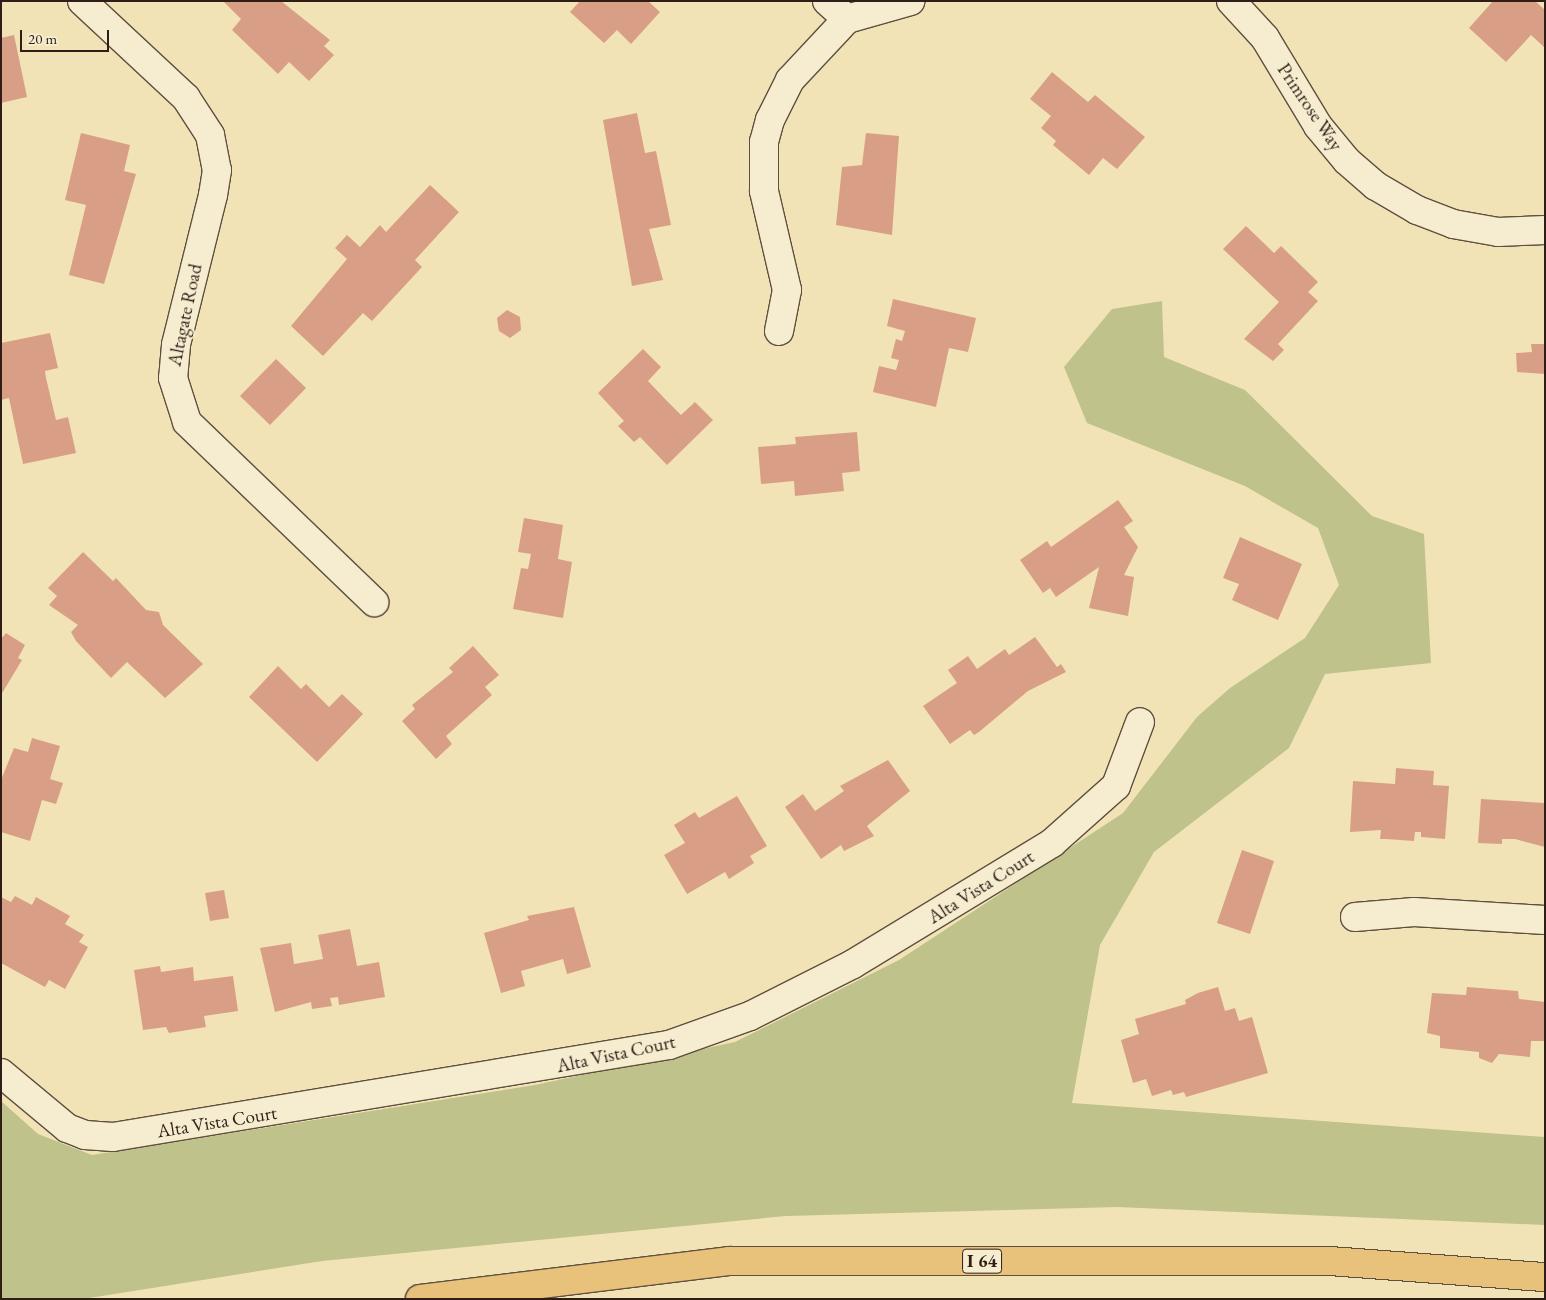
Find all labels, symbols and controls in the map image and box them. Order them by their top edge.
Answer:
scale bar [22,20,111,52]
text: 20 m [28,29,57,48]
street label: Primrose Way [1272,59,1348,155]
street label: Altagate Road [163,262,207,368]
street label: Alta Vista Court [924,845,1038,929]
street label: Alta Vista Court [555,1030,677,1078]
street label: Alta Vista Court [156,1101,278,1143]
road number: I 64 [962,1246,1002,1276]

